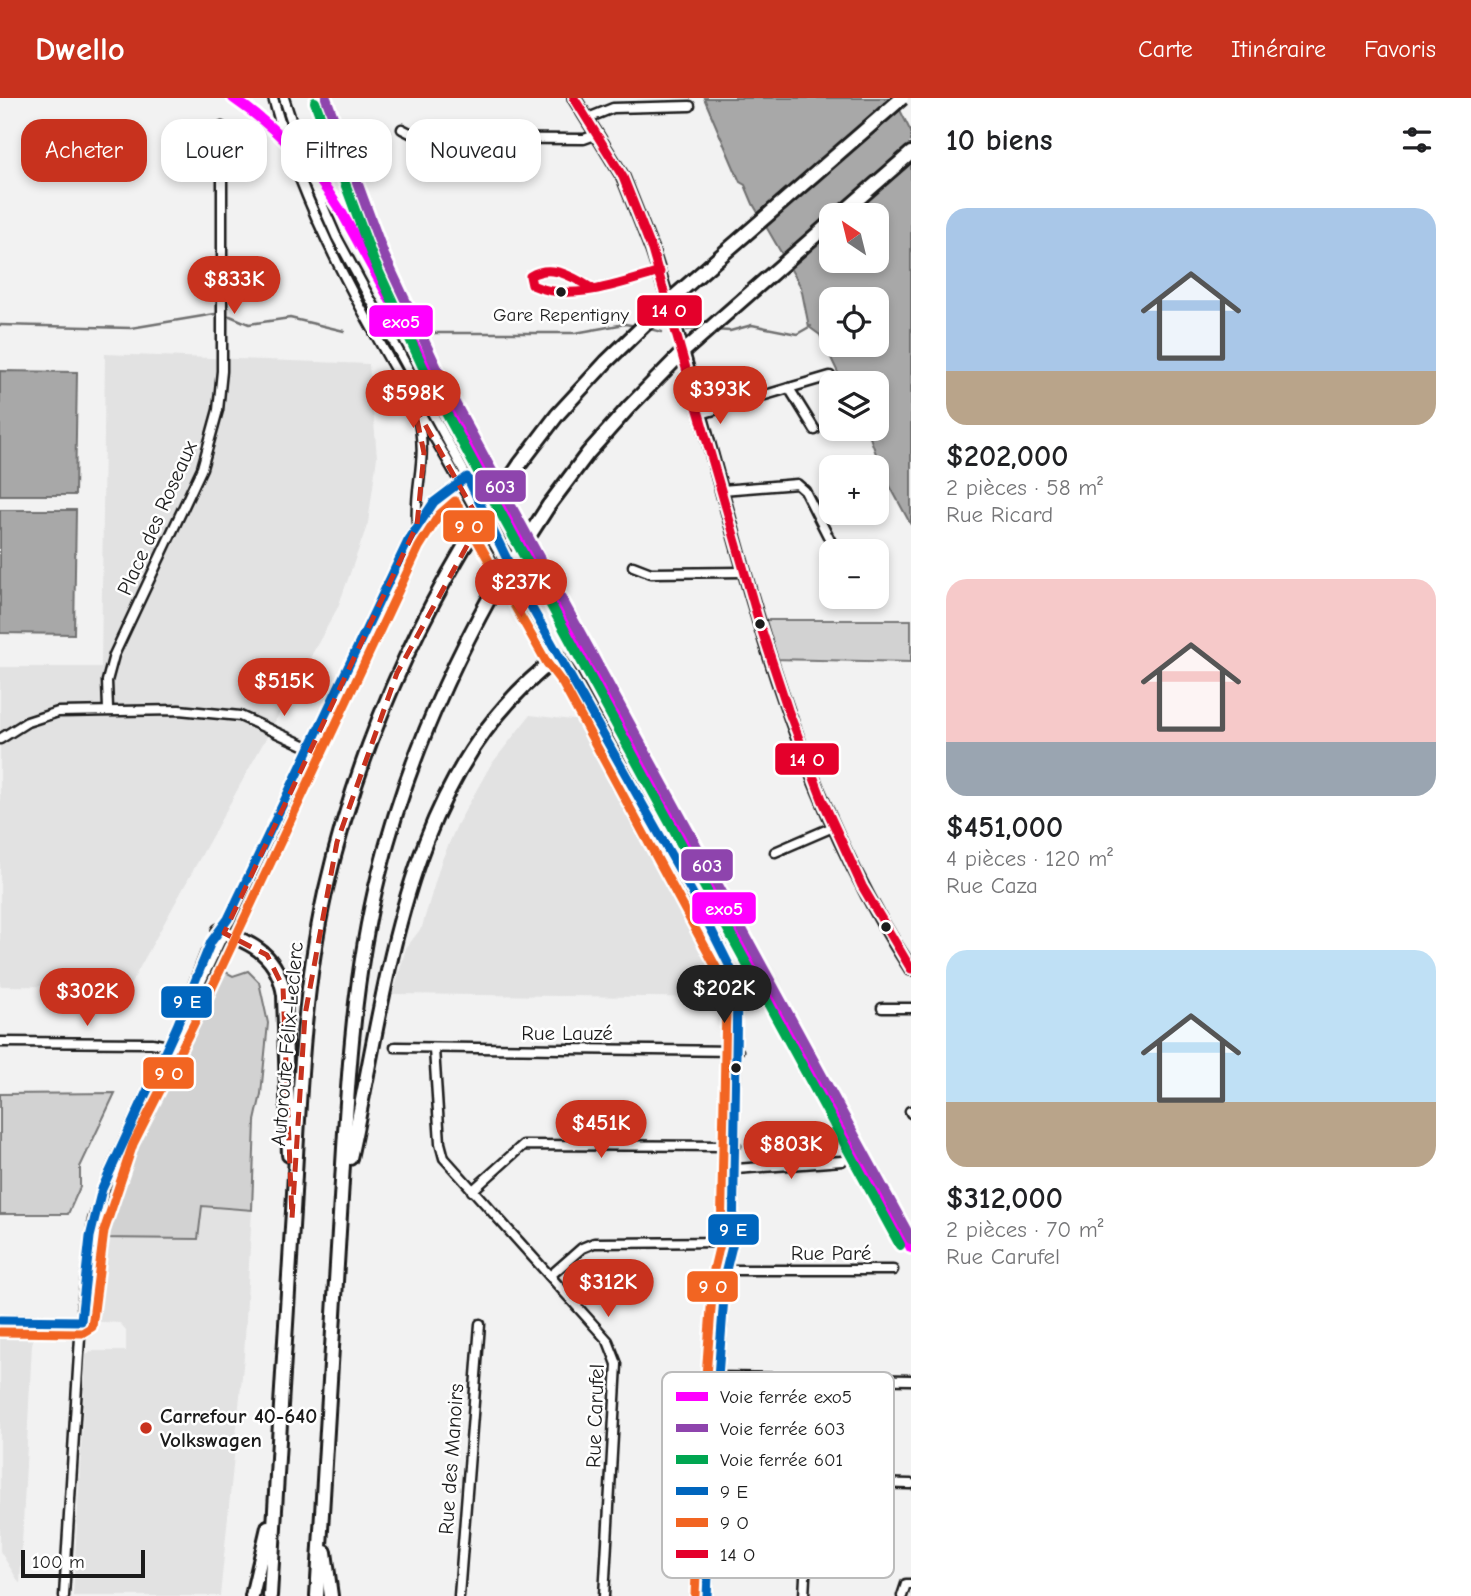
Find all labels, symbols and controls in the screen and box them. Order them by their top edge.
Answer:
text: Dwello [35,30,125,68]
text: Carte [1138,35,1193,63]
text: Itinéraire [1231,35,1326,63]
text: Favoris [1364,35,1436,63]
chip: Acheter [21,119,147,182]
chip: Louer [161,119,267,182]
chip: Filtres [281,119,392,182]
chip: Nouveau [406,119,541,182]
icon: filters [1398,121,1436,159]
text: 10 biens [946,123,1052,158]
north arrow [819,203,889,273]
map controls [819,203,889,609]
icon: home [1128,253,1254,379]
pin: $833K [185,256,283,316]
text: $833K [203,265,265,292]
marker: Gare Repentigny [554,285,568,299]
button: locate [819,287,889,357]
line badge: 14 O [636,294,703,327]
text: 14 O [651,300,687,322]
line badge: exo5 [368,304,434,338]
place label: Gare Repentigny [493,304,630,326]
text: exo5 [382,311,420,333]
pin: $393K [671,366,769,426]
pin: $598K [364,370,462,430]
button: layers [819,371,889,441]
text: $393K [689,375,751,402]
text: $598K [382,379,444,406]
street label: Place des Roseaux [112,437,202,599]
text: $202,000 [946,439,1068,474]
button: + [819,455,889,525]
line badge: 603 [474,469,527,503]
text: 2 pièces · 58 m² [946,474,1103,501]
text: 603 [485,476,515,498]
text: Rue Ricard [946,501,1053,528]
line badge: 9 O [442,509,496,543]
text: 9 O [455,516,483,538]
button: − [819,539,889,609]
pin: $237K [472,560,570,619]
text: $237K [491,568,551,595]
unlabelled marker [753,617,767,631]
icon: home [1128,624,1254,750]
pin: $515K [235,658,333,718]
text: $515K [254,667,314,694]
line badge: 14 O [774,742,840,776]
text: 14 O [789,749,825,771]
text: $451,000 [946,810,1063,845]
text: 4 pièces · 120 m² [946,845,1113,872]
line badge: 603 [680,848,734,882]
text: 603 [692,855,722,877]
text: Rue Caza [946,872,1038,899]
line badge: exo5 [691,891,757,925]
text: exo5 [705,898,743,920]
unlabelled marker [879,920,893,934]
street label: Autoroute Félix-Leclerc [266,941,308,1147]
pin: $202K [675,965,773,1025]
pin: $302K [38,968,136,1028]
text: $202K [693,974,755,1001]
text: $302K [56,977,118,1004]
line badge: 9 E [160,985,213,1019]
text: 9 E [173,991,201,1013]
icon: home [1128,995,1254,1121]
street label: Rue Lauzé [521,1021,613,1045]
line badge: 9 O [142,1056,195,1090]
unlabelled marker [729,1061,743,1075]
text: 9 O [155,1063,183,1085]
pin: $451K [552,1100,650,1160]
text: $451K [572,1109,630,1136]
pin: $803K [742,1122,840,1181]
text: $803K [759,1130,823,1157]
text: $312,000 [946,1181,1063,1216]
line badge: 9 E [707,1213,760,1246]
text: 2 pièces · 70 m² [946,1216,1104,1243]
text: 9 E [719,1219,747,1241]
street label: Rue Paré [791,1241,871,1265]
text: Rue Carufel [946,1243,1060,1270]
pin: $312K [559,1260,657,1319]
text: $312K [579,1268,637,1295]
line badge: 9 O [686,1270,739,1303]
text: 9 O [699,1276,727,1298]
street label: Rue Carufel [581,1364,609,1468]
legend [662,1372,894,1578]
street label: Rue des Manoirs [434,1383,468,1535]
text: Voie ferrée exo5 [720,1386,852,1408]
place label: Carrefour 40-640 Volkswagen [160,1404,317,1452]
text: Voie ferrée 603 [720,1418,845,1440]
marker: Carrefour 40-640 Volkswagen [138,1420,154,1436]
text: Voie ferrée 601 [720,1449,843,1471]
text: 9 E [720,1481,748,1503]
text: 9 O [720,1512,749,1534]
text: 14 O [720,1544,755,1566]
scale bar [21,1547,145,1579]
text: 100 m [32,1551,85,1573]

